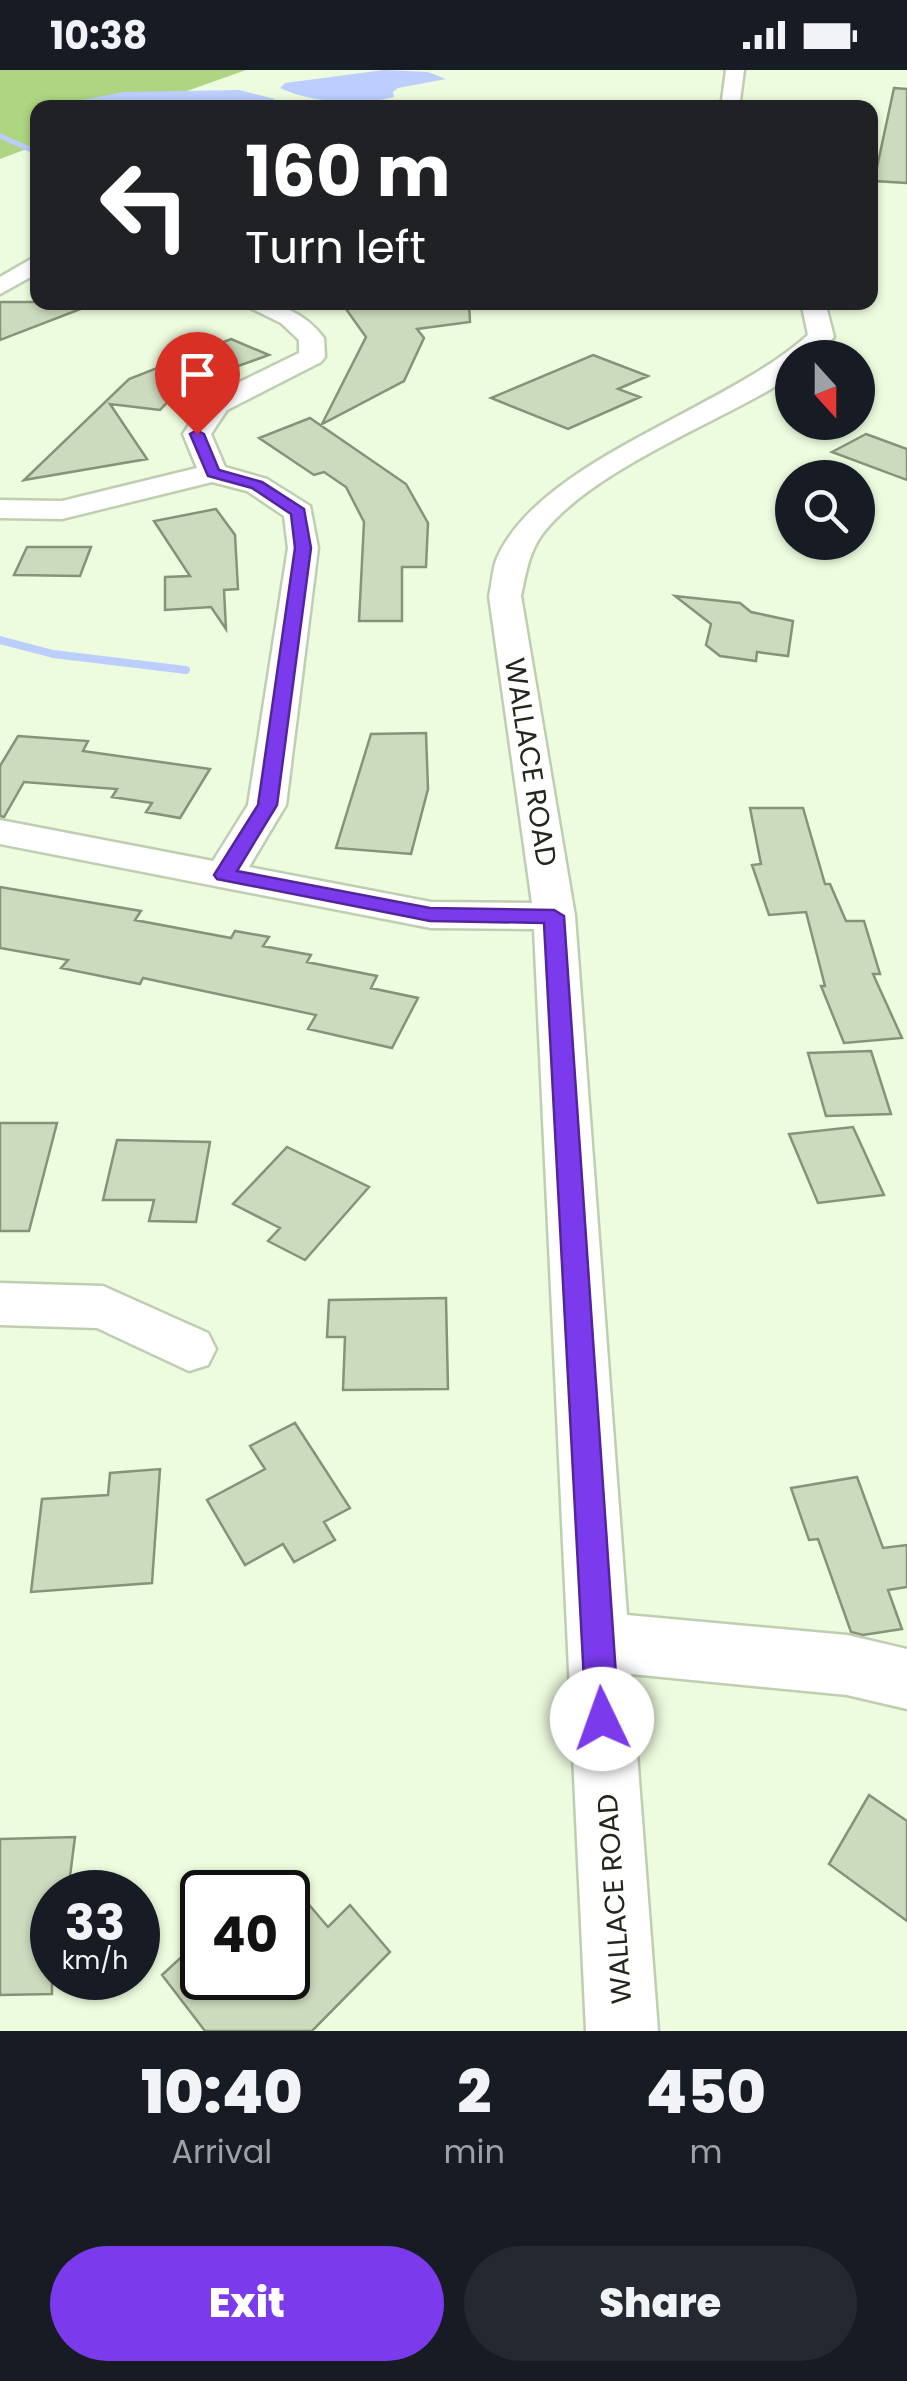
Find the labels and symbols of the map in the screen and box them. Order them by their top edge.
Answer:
pin [155,332,240,435]
north arrow [775,340,875,440]
street label: WALLACE ROAD [495,655,566,869]
position arrow [550,1667,654,1771]
street label: WALLACE ROAD [588,1793,641,2005]
speed limit sign: 40 [180,1870,310,2000]

